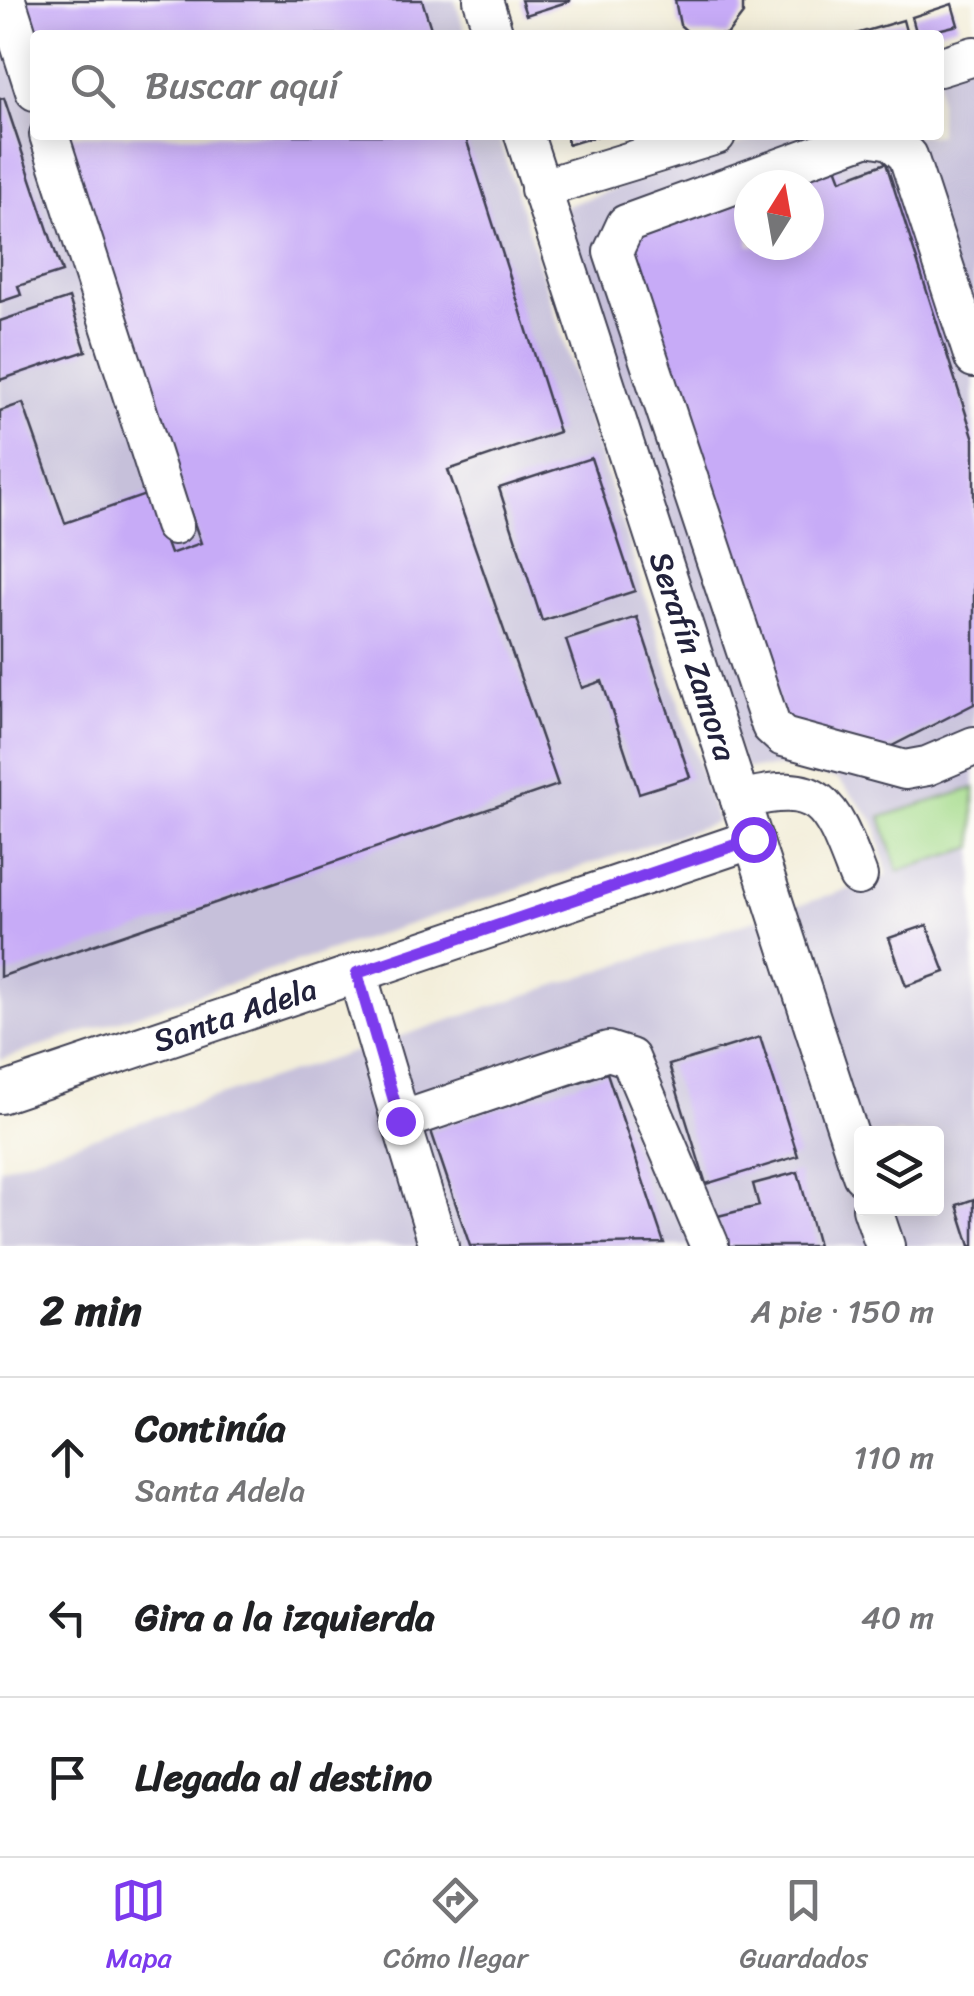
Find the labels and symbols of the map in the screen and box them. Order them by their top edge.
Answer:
north arrow [734,170,824,260]
street label: Serafín Zamora [633,544,754,769]
route start [731,817,777,863]
street label: Santa Adela [145,960,325,1069]
route end [378,1099,424,1145]

